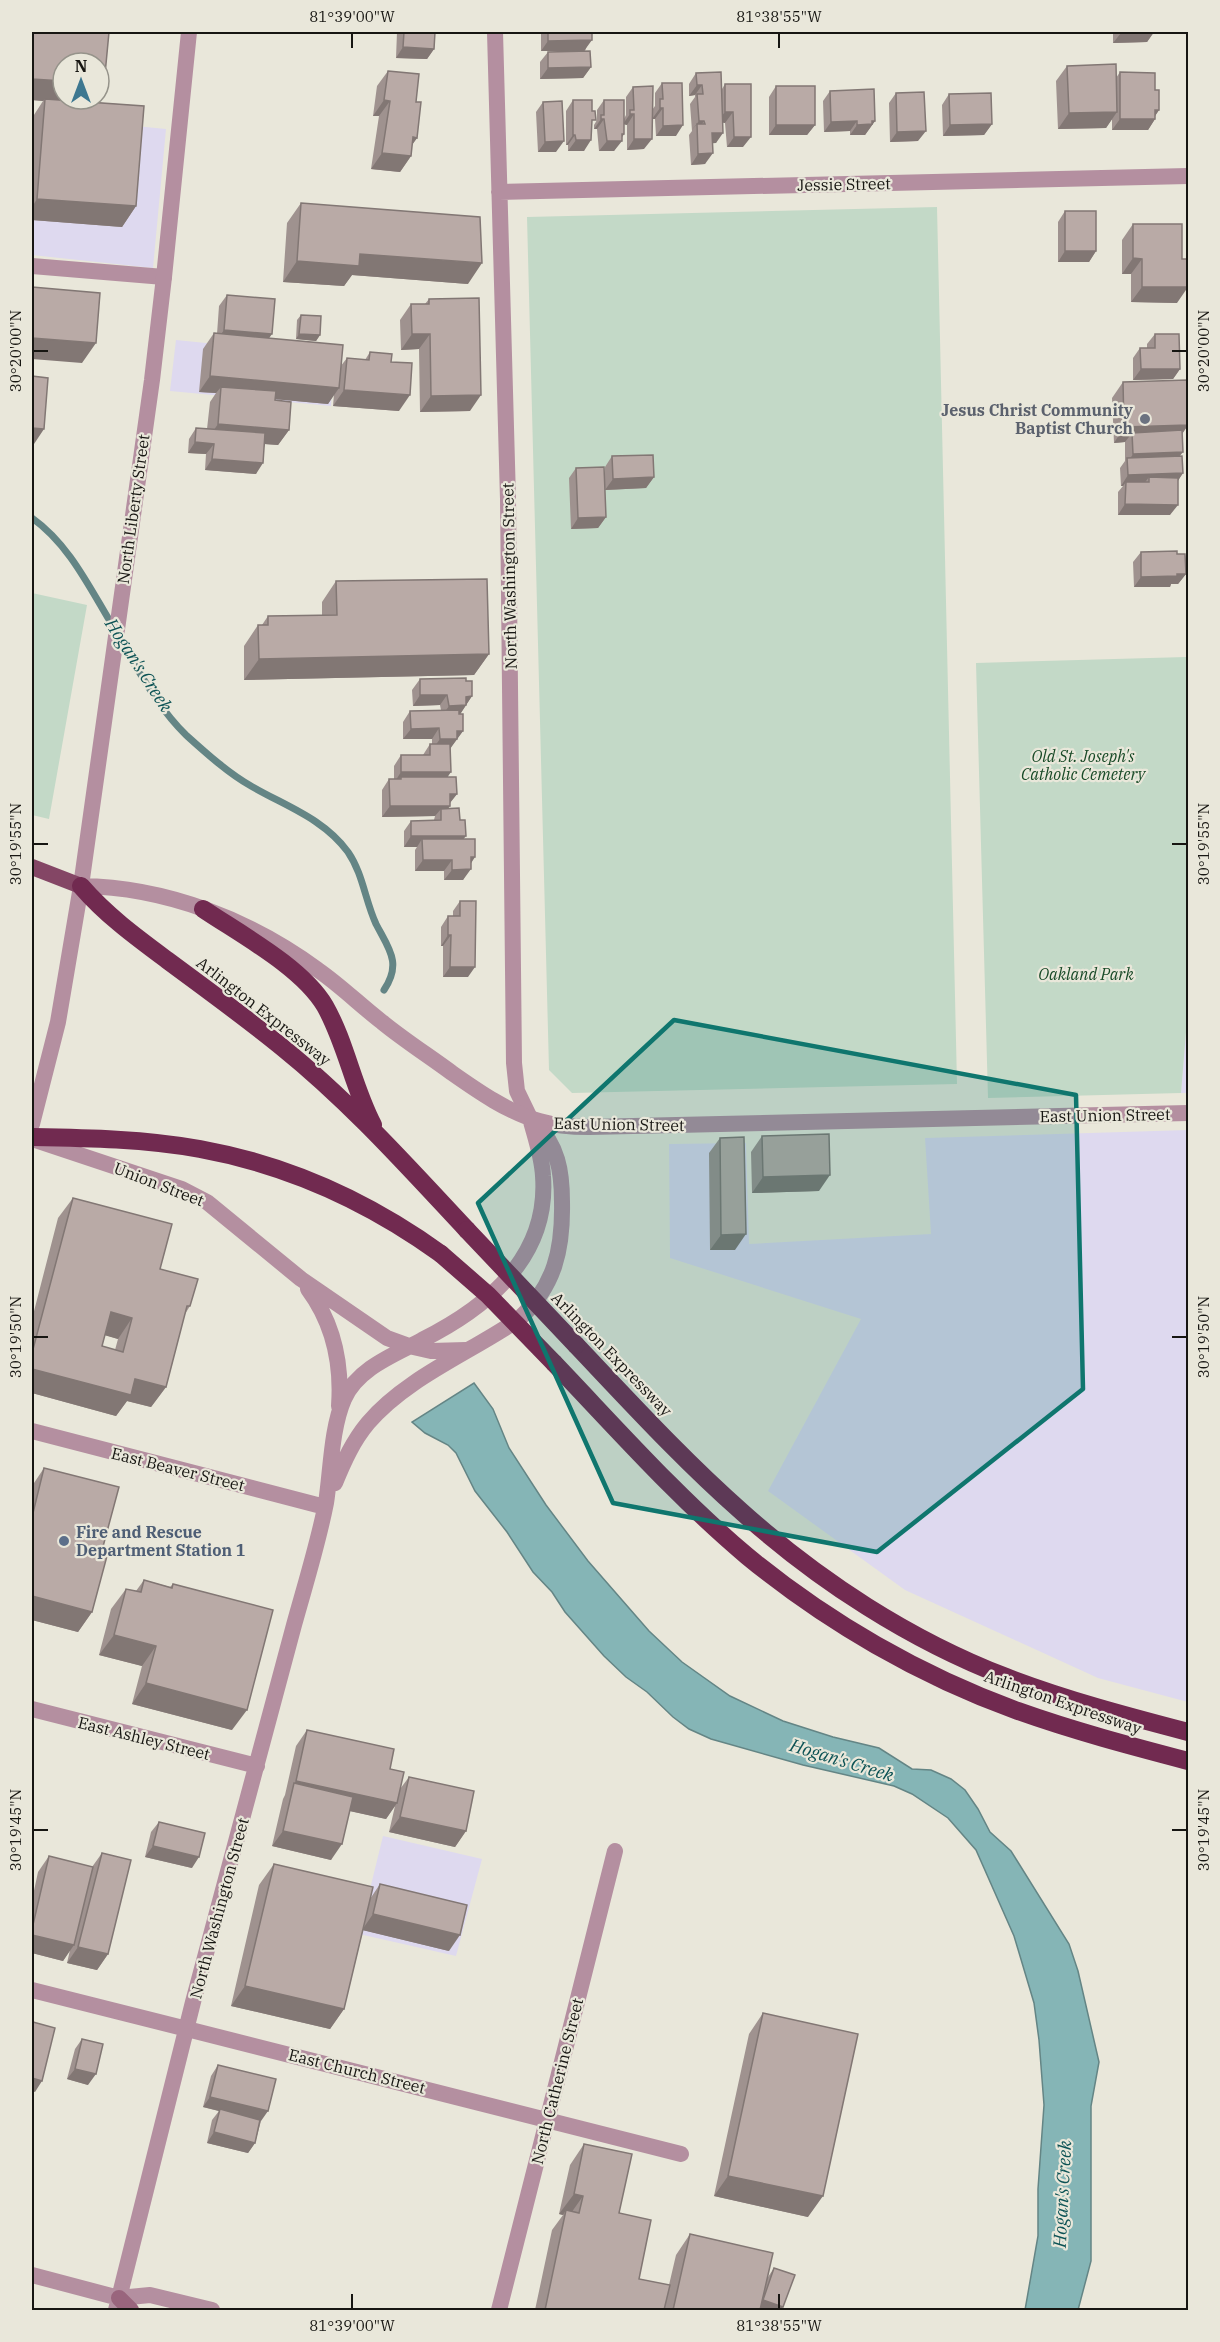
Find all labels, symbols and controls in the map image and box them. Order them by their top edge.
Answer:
text: 81°39'00"W [309,7,395,26]
text: 81°38'55"W [736,7,822,26]
north arrow [51,51,111,111]
text: N [75,56,87,76]
street label: Jessie Street [797,173,891,195]
text: 30°20'00"N [6,310,25,392]
text: 30°20'00"N [1194,310,1213,392]
place label: Jesus Christ Community Baptist Church [941,400,1134,438]
marker: Jesus Christ Community Baptist Church [1138,412,1152,426]
street label: North Liberty Street [113,433,153,585]
street label: North Washington Street [497,482,521,669]
water label: Hogan's Creek [100,613,178,717]
park label: Old St. Joseph's Catholic Cemetery [1021,746,1147,784]
text: 30°19'55"N [6,803,25,885]
text: 30°19'55"N [1194,803,1213,885]
street label: Arlington Expressway [193,952,336,1070]
park label: Oakland Park [1038,964,1134,984]
street label: East Union Street [1039,1104,1171,1126]
street label: East Union Street [553,1113,685,1135]
street label: Union Street [111,1158,207,1210]
street label: Arlington Expressway [547,1288,677,1421]
text: 30°19'50"N [6,1296,25,1378]
text: 30°19'50"N [1194,1296,1213,1378]
street label: East Beaver Street [109,1443,247,1495]
place label: Fire and Rescue Department Station 1 [76,1522,245,1560]
marker: Fire and Rescue Department Station 1 [57,1534,71,1548]
street label: Arlington Expressway [982,1666,1145,1738]
street label: East Ashley Street [76,1712,212,1764]
water label: Hogan's Creek [786,1733,897,1787]
text: 30°19'45"N [6,1789,25,1871]
text: 30°19'45"N [1194,1789,1213,1871]
street label: North Washington Street [185,1815,253,2001]
street label: North Catherine Street [527,1995,587,2166]
street label: East Church Street [287,2044,428,2098]
water label: Hogan's Creek [1048,2139,1076,2249]
text: 81°39'00"W [309,2316,395,2335]
text: 81°38'55"W [736,2316,822,2335]

